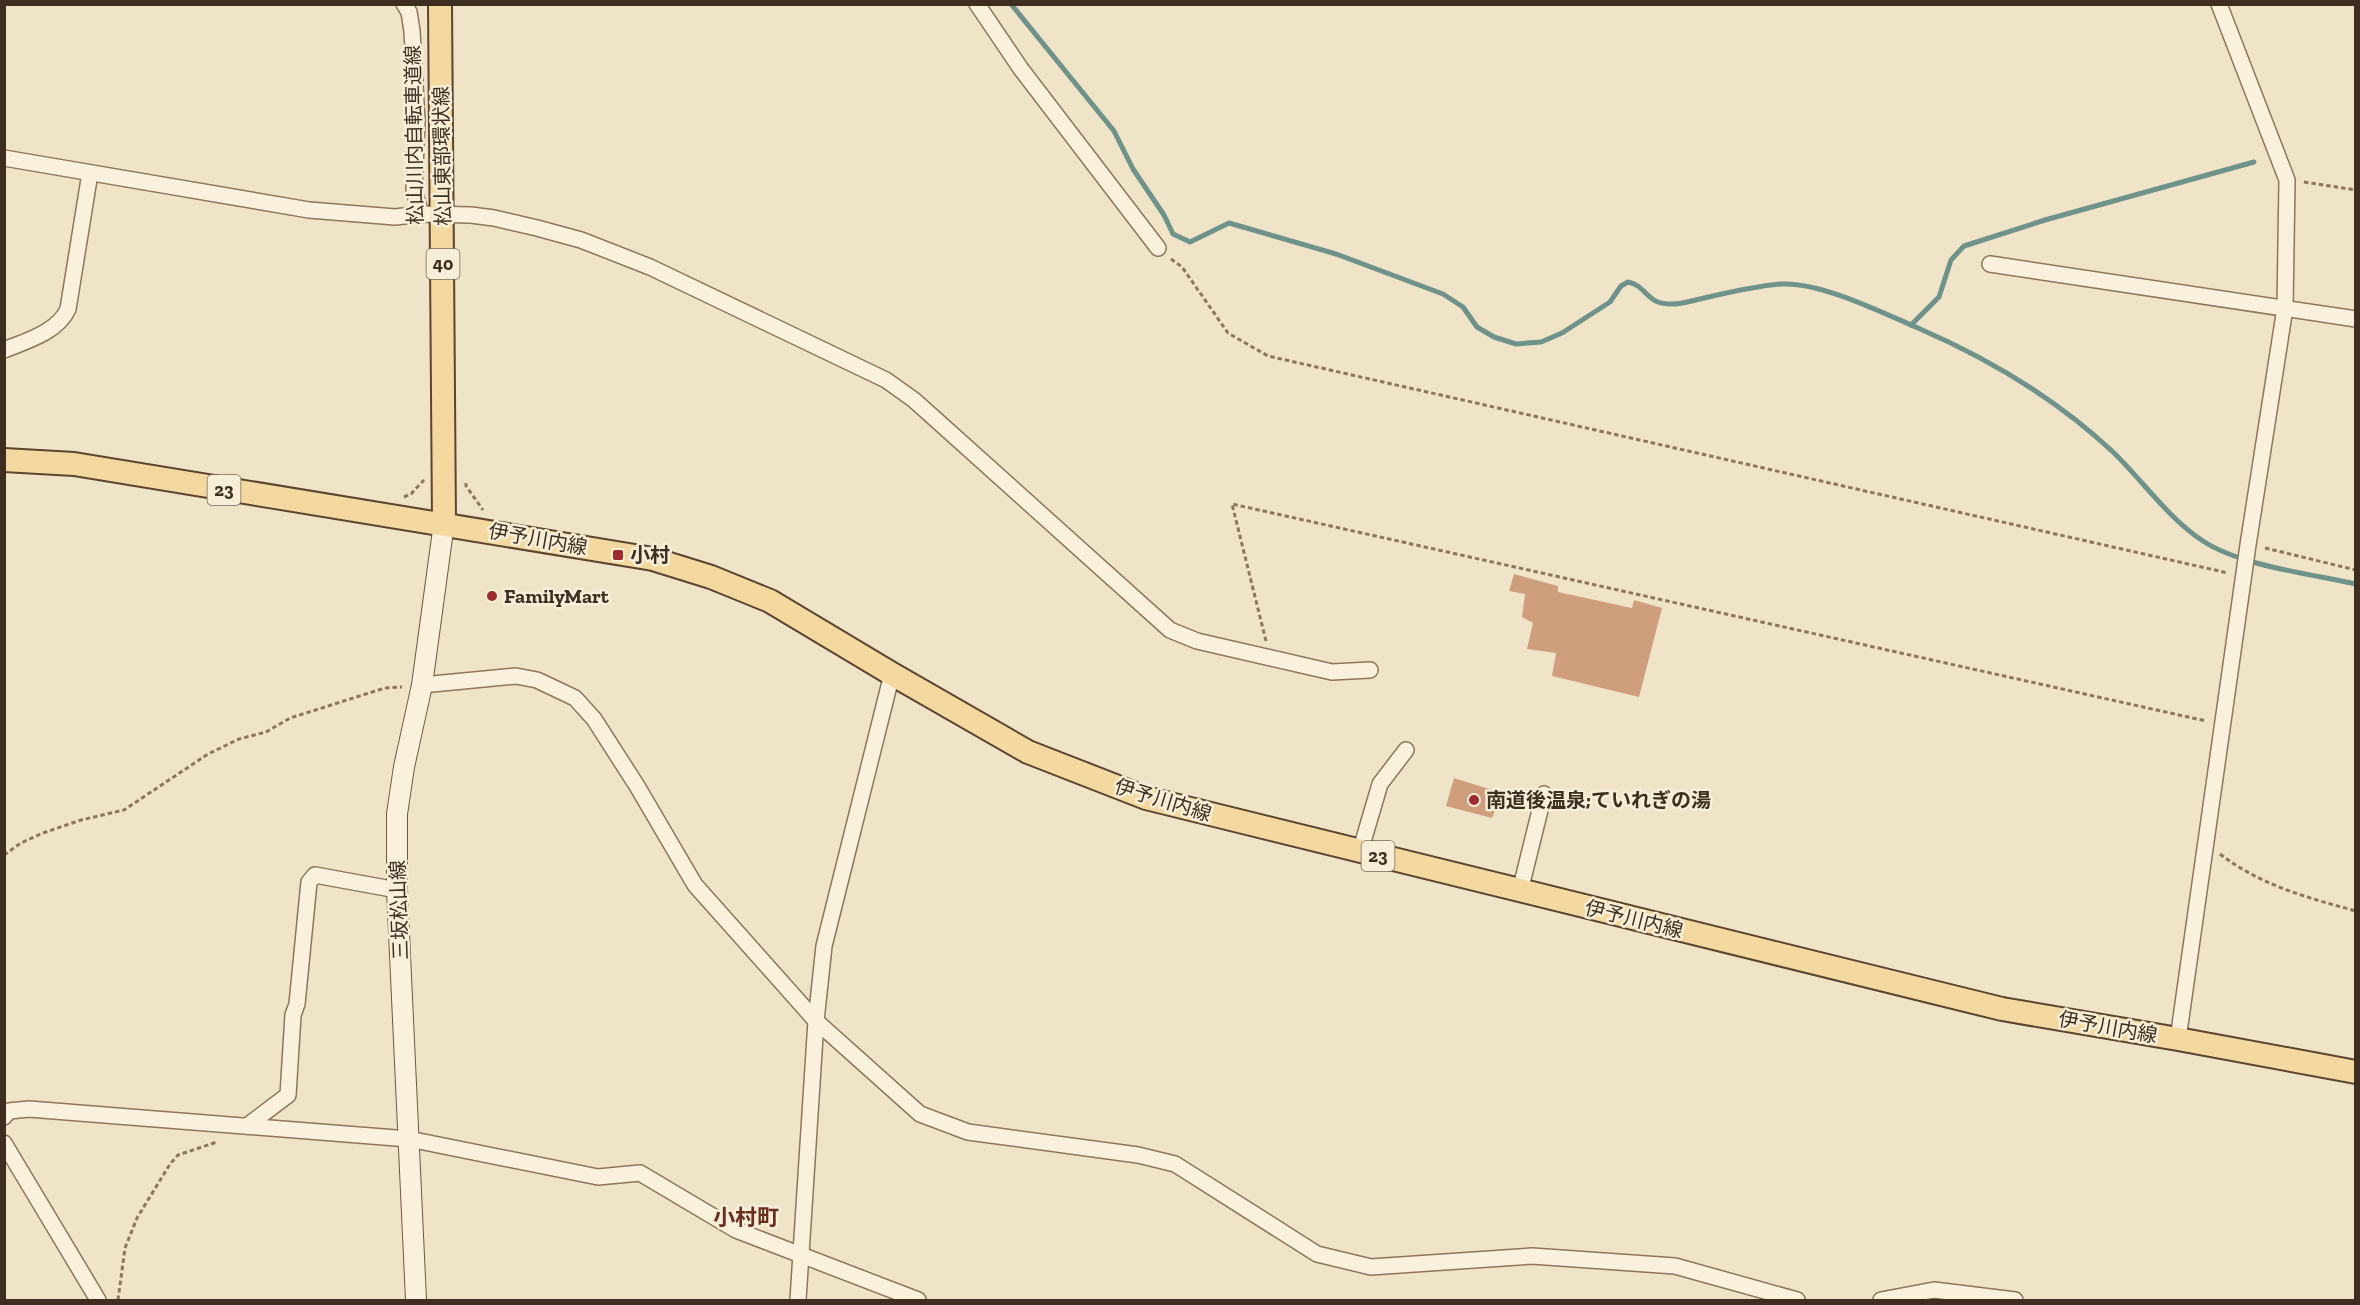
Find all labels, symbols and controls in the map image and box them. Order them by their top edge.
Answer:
street label: 松山川内自転車道線 [400,45,428,225]
street label: 松山東部環状線 [429,86,455,226]
road number: 40 [426,249,460,279]
road number: 23 [208,475,240,505]
street label: 伊予川内線 [487,518,589,560]
place label: 小村 [630,543,670,567]
marker: 小村 [611,548,625,562]
place label: FamilyMart [504,584,610,608]
marker: FamilyMart [485,589,499,603]
street label: 伊予川内線 [1112,774,1214,826]
place label: 南道後温泉;ていれぎの湯 [1486,788,1711,812]
marker: 南道後温泉;ていれぎの湯 [1467,793,1481,807]
road number: 23 [1362,841,1394,871]
street label: 三坂松山線 [385,860,413,960]
street label: 伊予川内線 [1583,895,1685,943]
street label: 伊予川内線 [2057,1006,2159,1048]
district label: 小村町 [713,1204,779,1231]

